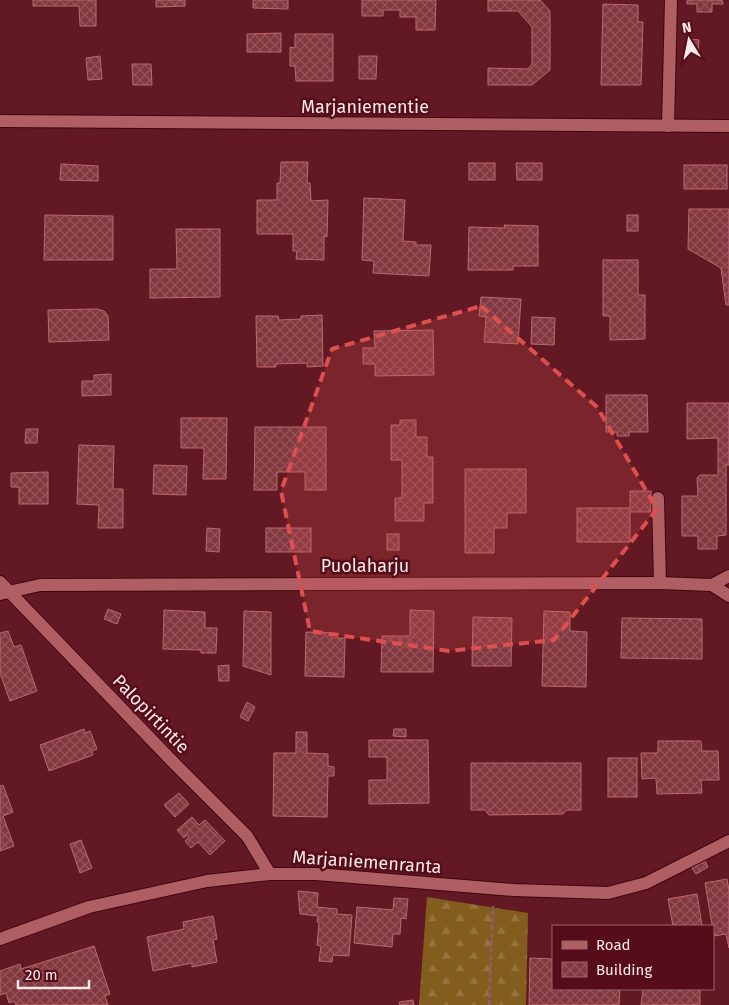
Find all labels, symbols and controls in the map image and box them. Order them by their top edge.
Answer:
north arrow [664,15,714,65]
text: N [681,19,693,37]
street label: Marjaniementie [301,96,429,118]
street label: Puolaharju [321,555,409,577]
street label: Palopirtintie [108,670,194,758]
street label: Marjaniemenranta [292,846,442,878]
legend [552,925,714,990]
text: Road [596,936,631,954]
scale bar [18,958,89,990]
text: Building [596,961,652,979]
text: 20 m [25,966,58,984]

